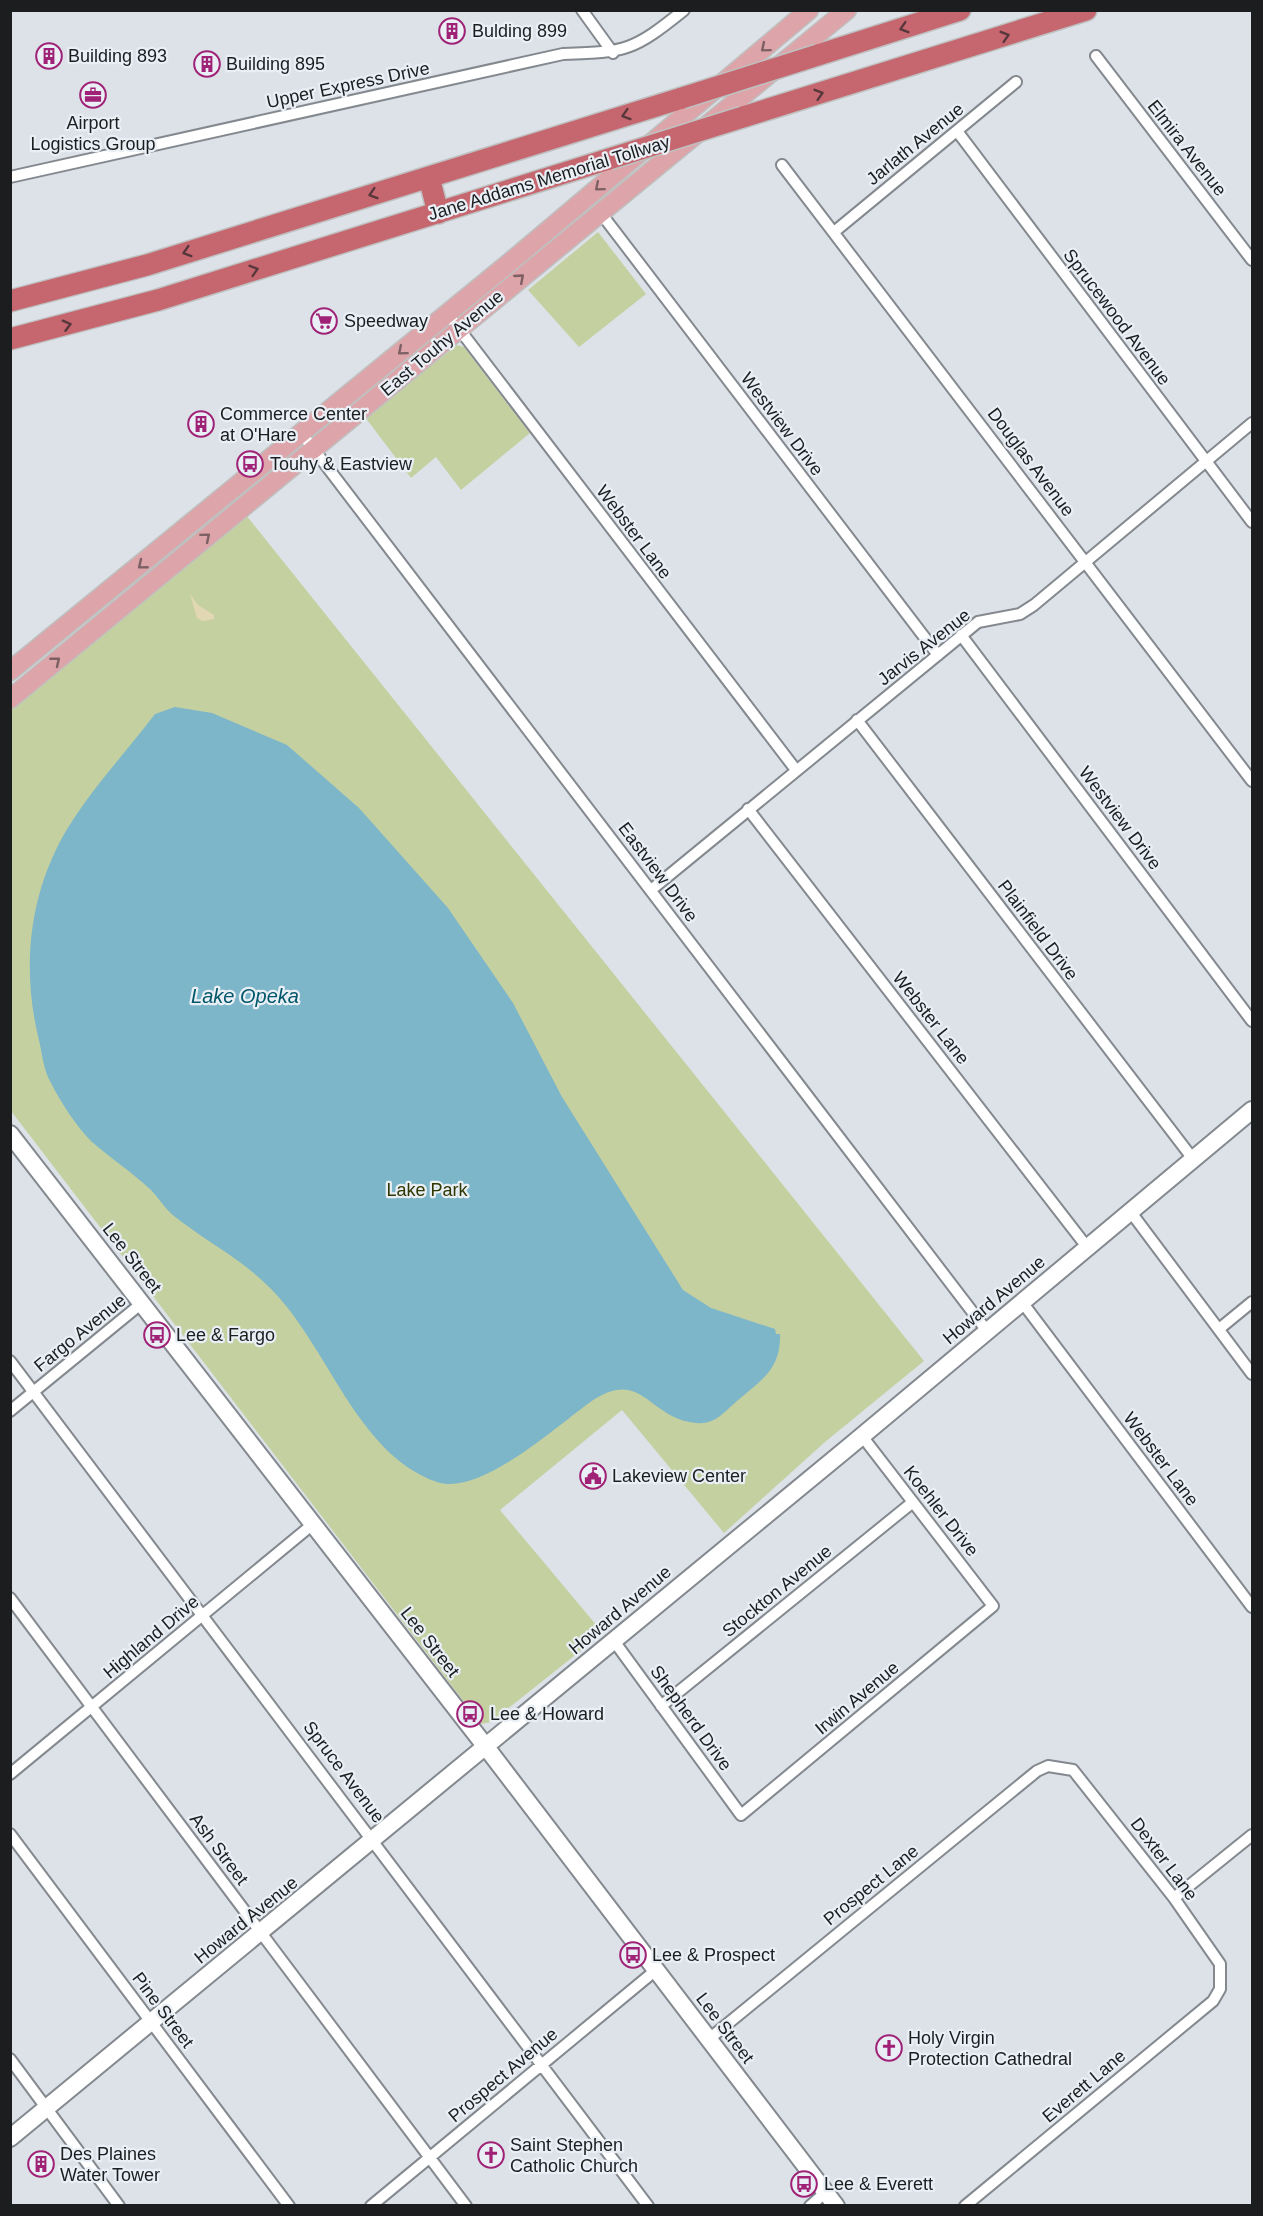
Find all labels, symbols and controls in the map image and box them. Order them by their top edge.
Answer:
building icon: Bulding 899 [437,16,467,46]
place label: Bulding 899 [472,21,567,41]
one-way arrow [899,21,910,33]
one-way arrow [999,31,1010,43]
building icon: Building 893 [34,41,64,71]
one-way arrow [761,41,772,52]
place label: Building 893 [68,46,167,66]
building icon: Building 895 [192,49,222,79]
place label: Building 895 [226,54,325,74]
street label: Upper Express Drive [265,58,431,112]
office icon: Airport Logistics Group [78,80,108,110]
one-way arrow [813,88,824,101]
street label: Elmira Avenue [1143,96,1231,200]
street label: Jarlath Avenue [863,99,967,189]
one-way arrow [621,108,632,121]
place label: Airport Logistics Group [30,113,156,154]
street label: Jane Addams Memorial Tollway [426,132,672,224]
one-way arrow [595,180,606,191]
one-way arrow [368,187,379,200]
one-way arrow [182,245,193,258]
street label: Sprucewood Avenue [1059,245,1175,389]
one-way arrow [248,265,259,277]
one-way arrow [513,275,524,286]
street label: East Touhy Avenue [377,286,507,400]
supermarket icon: Speedway [309,306,339,336]
place label: Speedway [344,311,428,331]
one-way arrow [61,320,72,332]
one-way arrow [398,344,409,355]
street label: Westview Drive [737,369,827,479]
place label: Commerce Center at O'Hare [220,404,367,445]
street label: Douglas Avenue [984,404,1078,520]
building icon: Commerce Center at O'Hare [186,409,216,439]
bus stop icon: Touhy & Eastview [235,449,265,479]
place label: Touhy & Eastview [270,454,413,474]
street label: Webster Lane [592,481,676,583]
one-way arrow [199,534,210,545]
one-way arrow [138,558,149,569]
street label: Jarvis Avenue [874,605,974,689]
one-way arrow [49,658,60,669]
street label: Westview Drive [1075,763,1165,873]
street label: Eastview Drive [614,818,702,926]
street label: Plainfield Drive [994,876,1082,984]
street label: Webster Lane [889,968,973,1068]
water label: Lake Opeka [191,985,299,1007]
park label: Lake Park [386,1180,469,1200]
street label: Lee Street [99,1219,165,1297]
street label: Howard Avenue [939,1252,1049,1348]
street label: Fargo Avenue [30,1290,130,1376]
bus stop icon: Lee & Fargo [142,1320,172,1350]
place label: Lee & Fargo [176,1325,275,1345]
street label: Webster Lane [1119,1408,1203,1510]
public building icon: Lakeview Center [578,1461,608,1491]
street label: Koehler Drive [900,1462,982,1560]
place label: Lakeview Center [612,1466,746,1486]
street label: Stockton Avenue [718,1541,836,1641]
street label: Howard Avenue [565,1562,675,1658]
street label: Highland Drive [99,1591,203,1683]
street label: Lee Street [397,1603,463,1681]
street label: Irwin Avenue [811,1657,903,1739]
street label: Shepherd Drive [646,1662,736,1774]
bus stop icon: Lee & Howard [455,1699,485,1729]
place label: Lee & Howard [490,1704,604,1724]
street label: Spruce Avenue [299,1717,389,1827]
street label: Ash Street [186,1809,252,1889]
street label: Dexter Lane [1127,1814,1201,1904]
street label: Prospect Lane [820,1841,922,1929]
street label: Howard Avenue [190,1872,302,1968]
bus stop icon: Lee & Prospect [618,1940,648,1970]
place label: Lee & Prospect [652,1945,775,1965]
street label: Pine Street [128,1968,198,2052]
street label: Lee Street [692,1989,758,2067]
street label: Prospect Avenue [445,2024,561,2126]
place label: Holy Virgin Protection Cathedral [908,2028,1072,2069]
church icon: Holy Virgin Protection Cathedral [874,2033,904,2063]
street label: Everett Lane [1038,2046,1130,2126]
place label: Saint Stephen Catholic Church [510,2135,638,2176]
church icon: Saint Stephen Catholic Church [476,2140,506,2170]
place label: Des Plaines Water Tower [60,2144,160,2185]
building icon: Des Plaines Water Tower [26,2149,56,2179]
bus stop icon: Lee & Everett [789,2169,819,2199]
place label: Lee & Everett [824,2174,933,2194]

